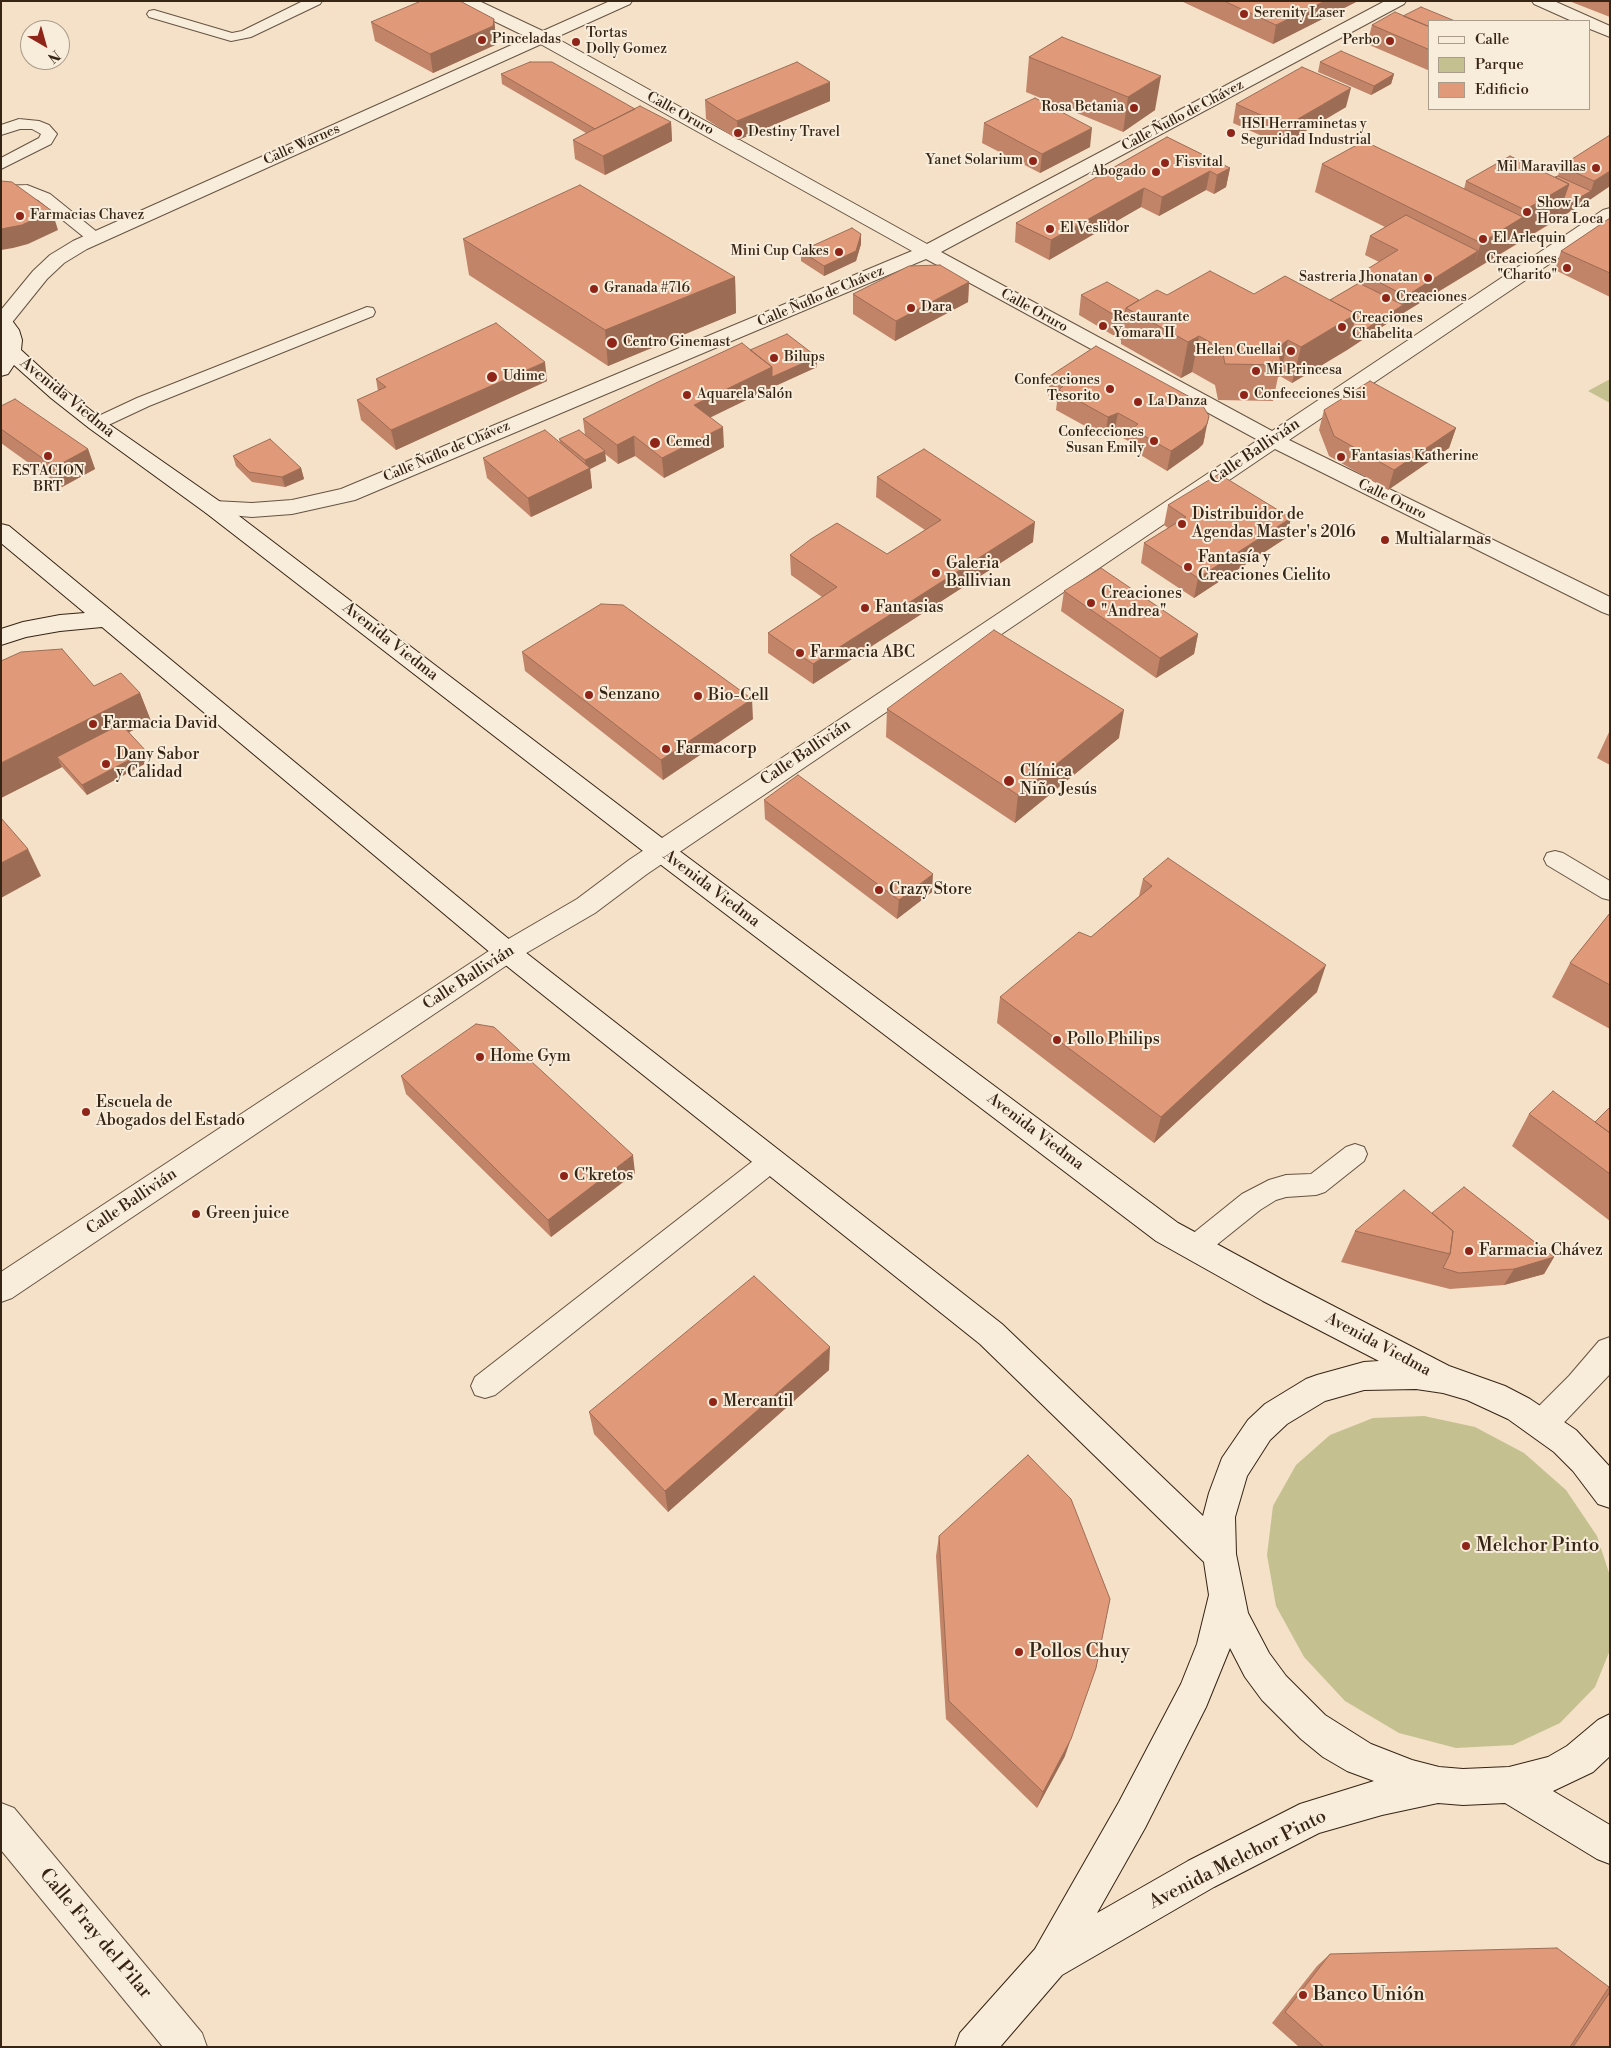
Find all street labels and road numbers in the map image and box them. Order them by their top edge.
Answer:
street label: Calle Ñuflo de Chávez [1119,77,1247,155]
street label: Calle Oruro [644,89,716,139]
street label: Calle Warnes [261,121,343,169]
street label: Calle Ñuflo de Chávez [755,263,887,331]
street label: Calle Oruro [998,286,1070,336]
street label: Avenida Viedma [16,354,118,442]
street label: Calle Ballivián [1206,415,1304,489]
street label: Calle Ñuflo de Chávez [381,418,513,486]
street label: Calle Oruro [1355,476,1429,524]
street label: Avenida Viedma [338,599,442,685]
street label: Calle Ballivián [757,716,855,790]
street label: Avenida Viedma [659,846,763,932]
street label: Calle Ballivián [420,941,518,1015]
street label: Avenida Viedma [983,1089,1087,1175]
street label: Calle Ballivián [83,1165,181,1239]
street label: Avenida Viedma [1322,1309,1434,1381]
street label: Avenida Melchor Pinto [1145,1805,1331,1915]
street label: Calle Fray del Pilar [34,1864,156,2004]

